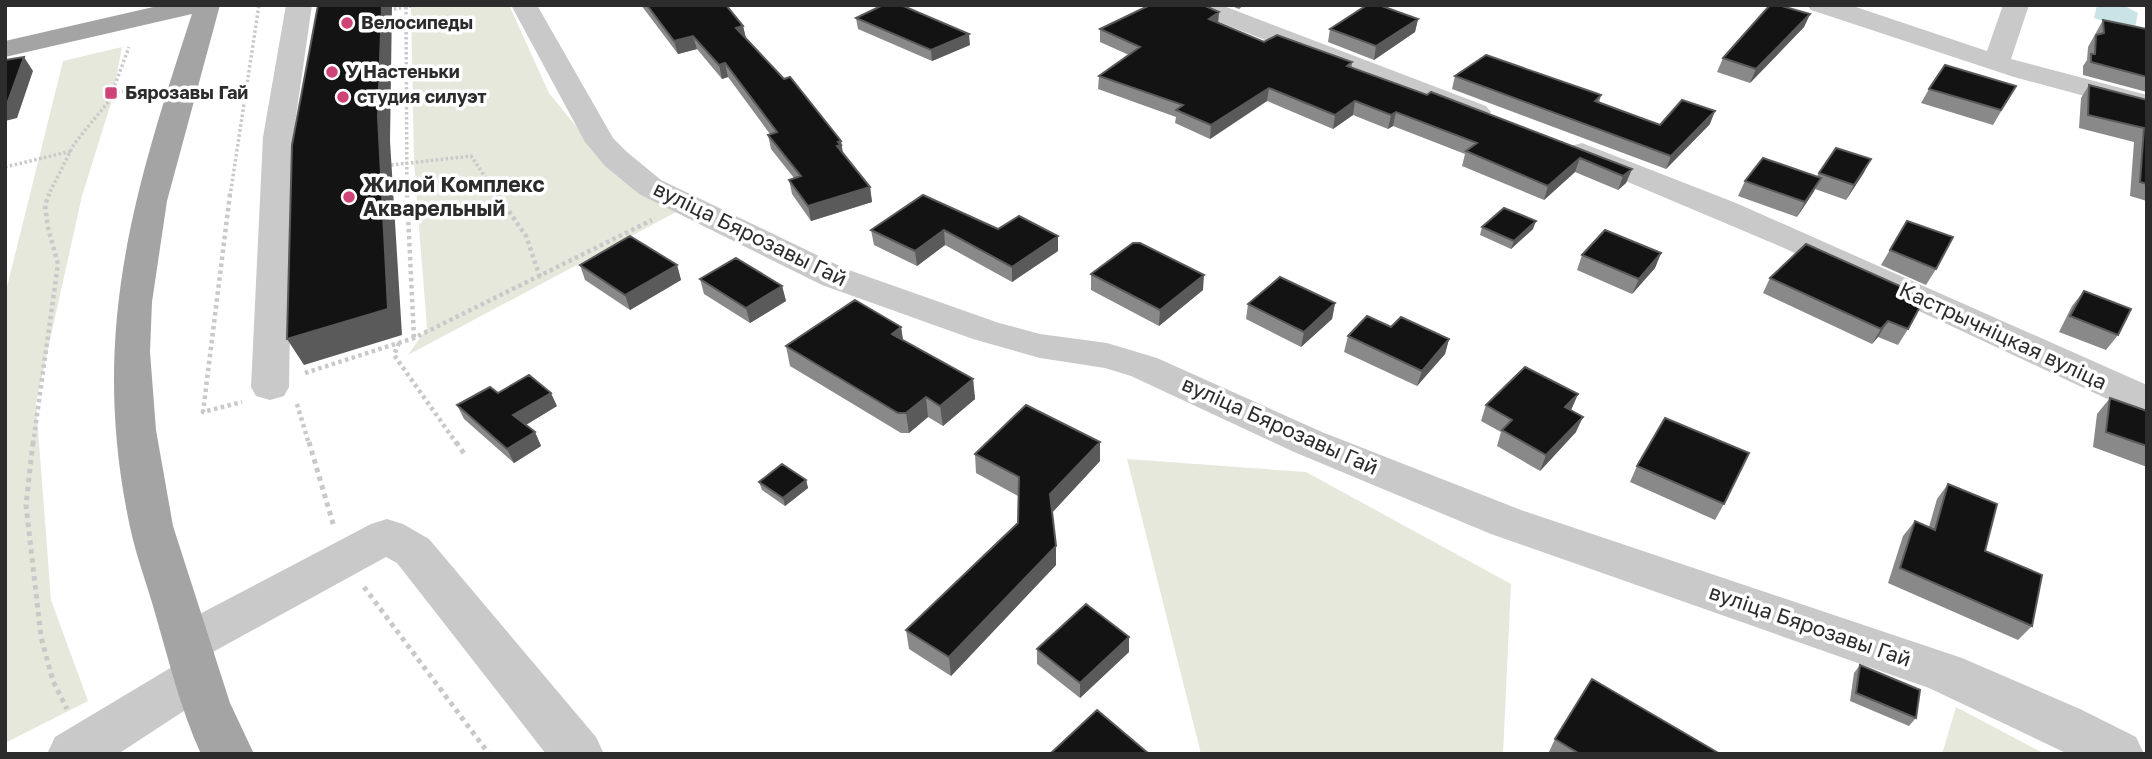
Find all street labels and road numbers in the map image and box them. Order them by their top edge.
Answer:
street label: вуліца Бярозавы Гай [649,175,851,291]
street label: Кастрычніцкая вуліца [1895,276,2111,395]
street label: вуліца Бярозавы Гай [1178,370,1383,480]
street label: вуліца Бярозавы Гай [1706,578,1915,672]

